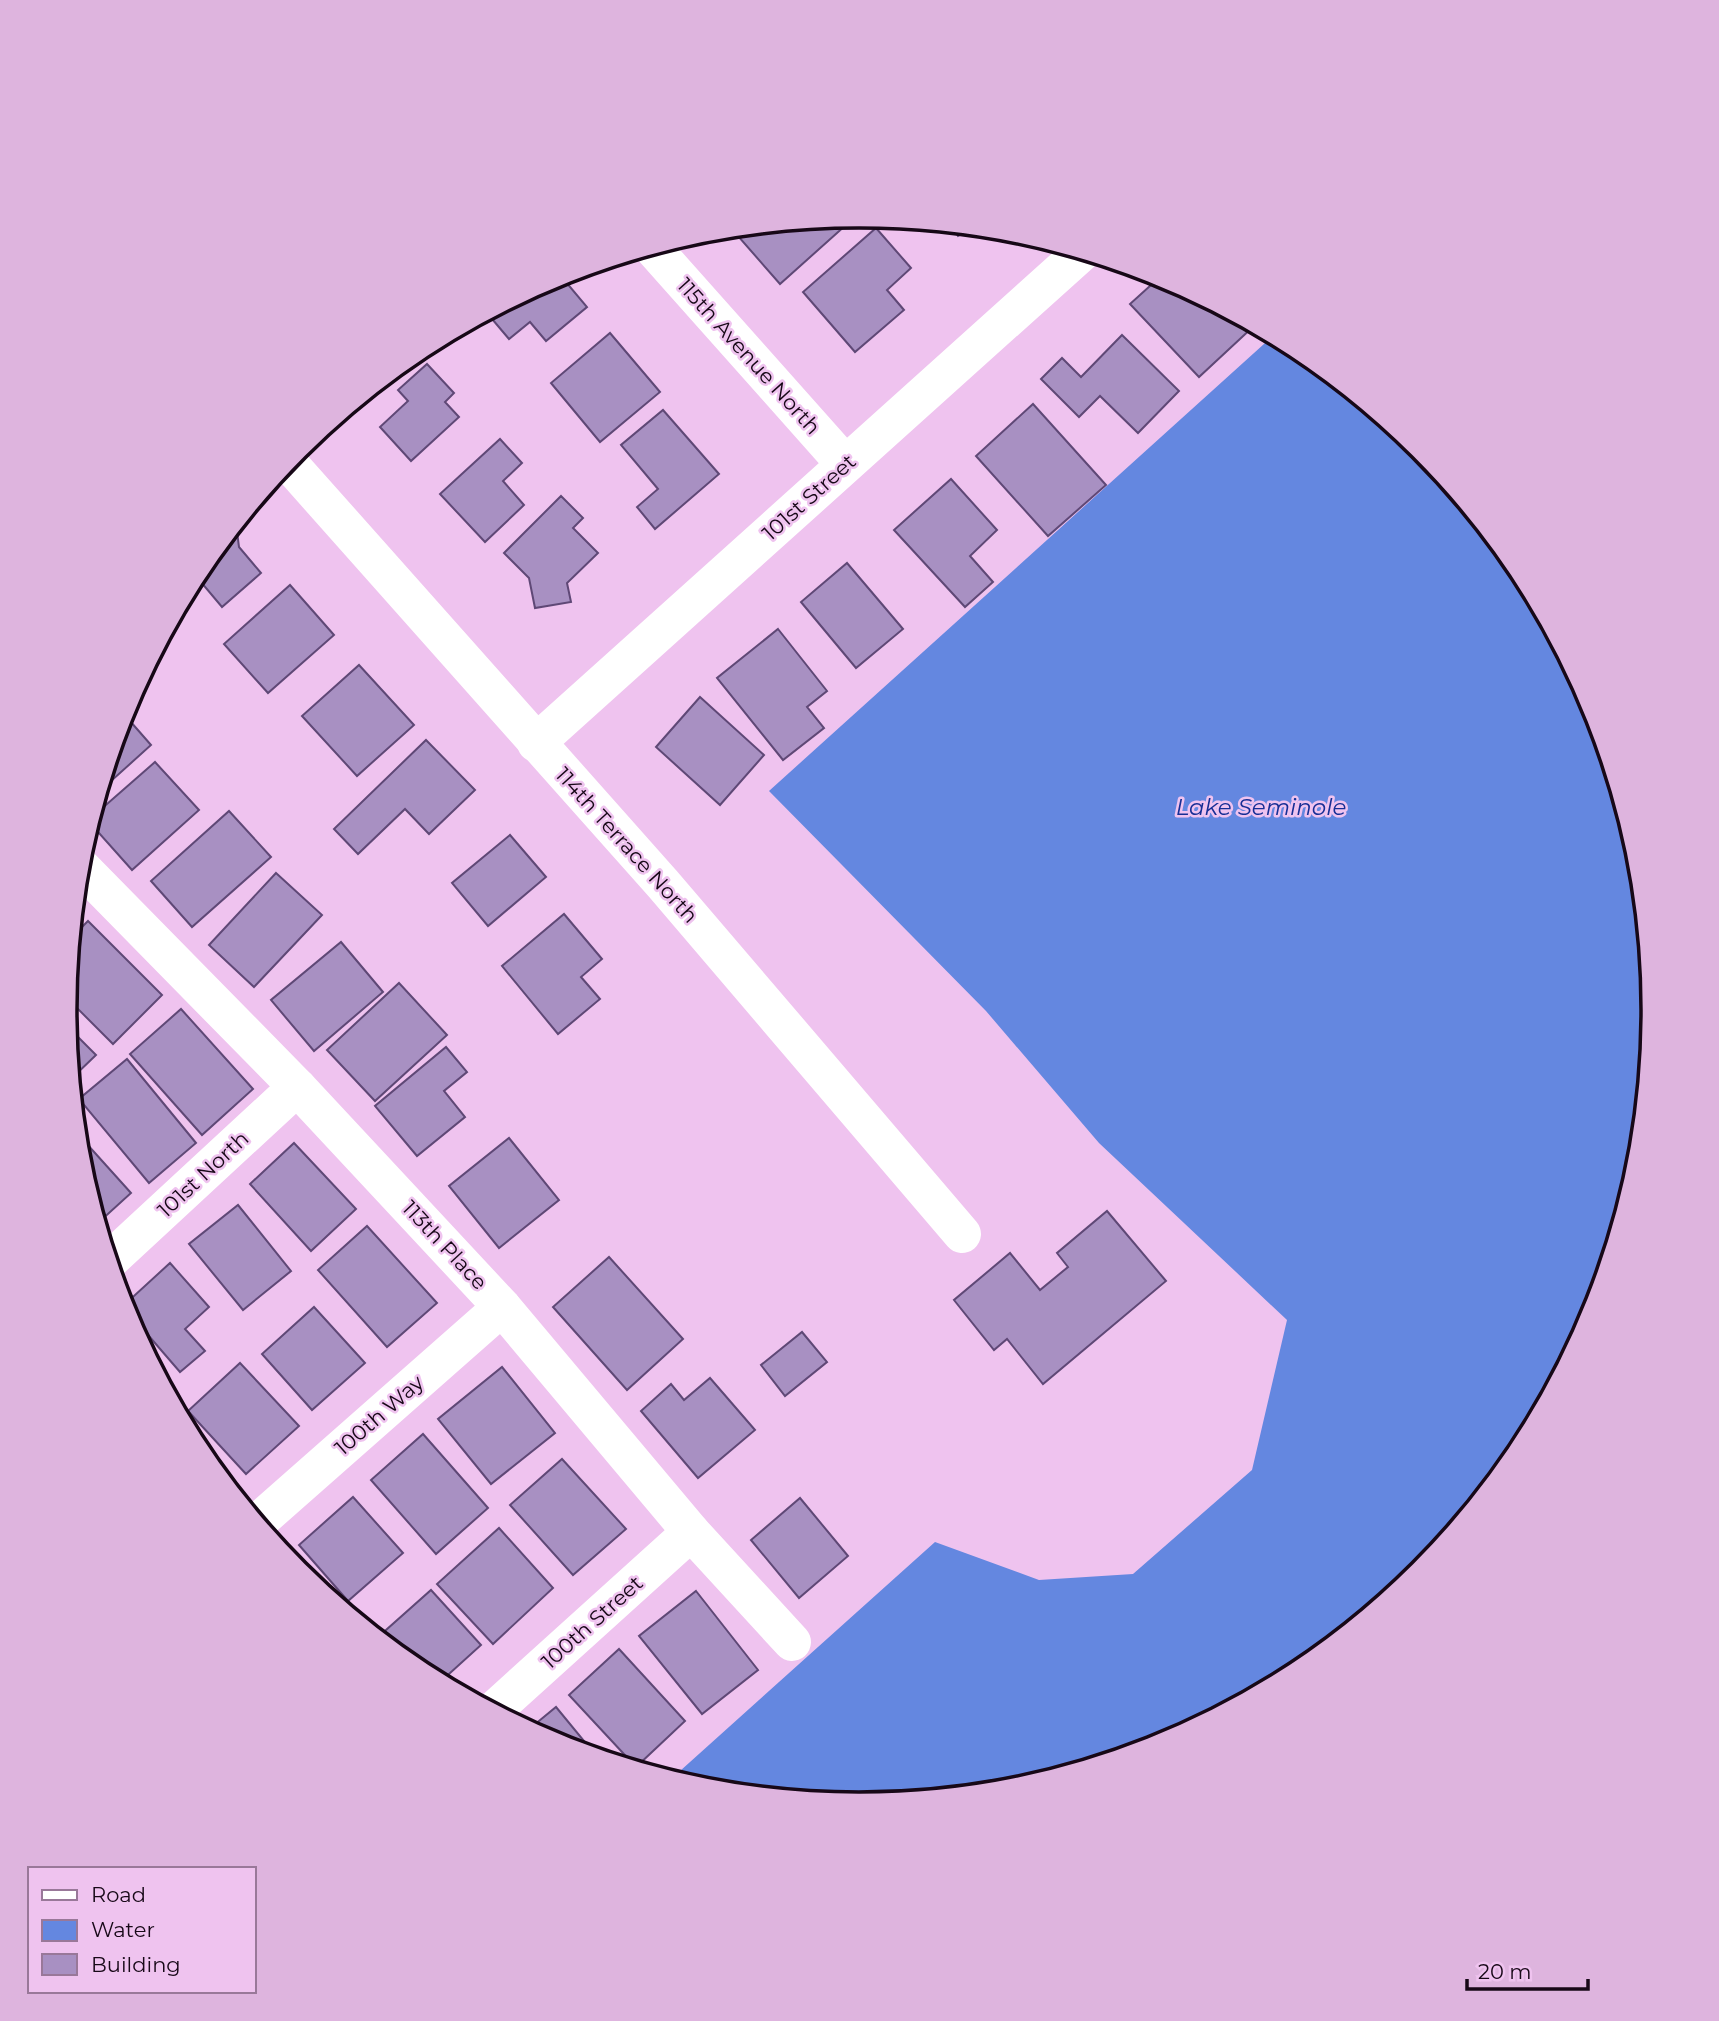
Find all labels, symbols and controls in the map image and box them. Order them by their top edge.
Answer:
street label: 115th Avenue North [672,273,826,439]
street label: 101st Street [757,449,861,545]
street label: 114th Terrace North [551,762,703,928]
water label: Lake Seminole [1176,793,1346,821]
street label: 101st North [152,1126,254,1222]
street label: 113th Place [397,1195,493,1295]
street label: 100th Way [330,1369,429,1460]
street label: 100th Street [536,1570,648,1674]
legend [28,1867,256,1993]
text: Road [91,1882,146,1907]
text: Water [91,1917,155,1942]
scale bar [1467,1948,1588,1992]
text: Building [91,1952,181,1977]
text: 20 m [1478,1959,1532,1984]

